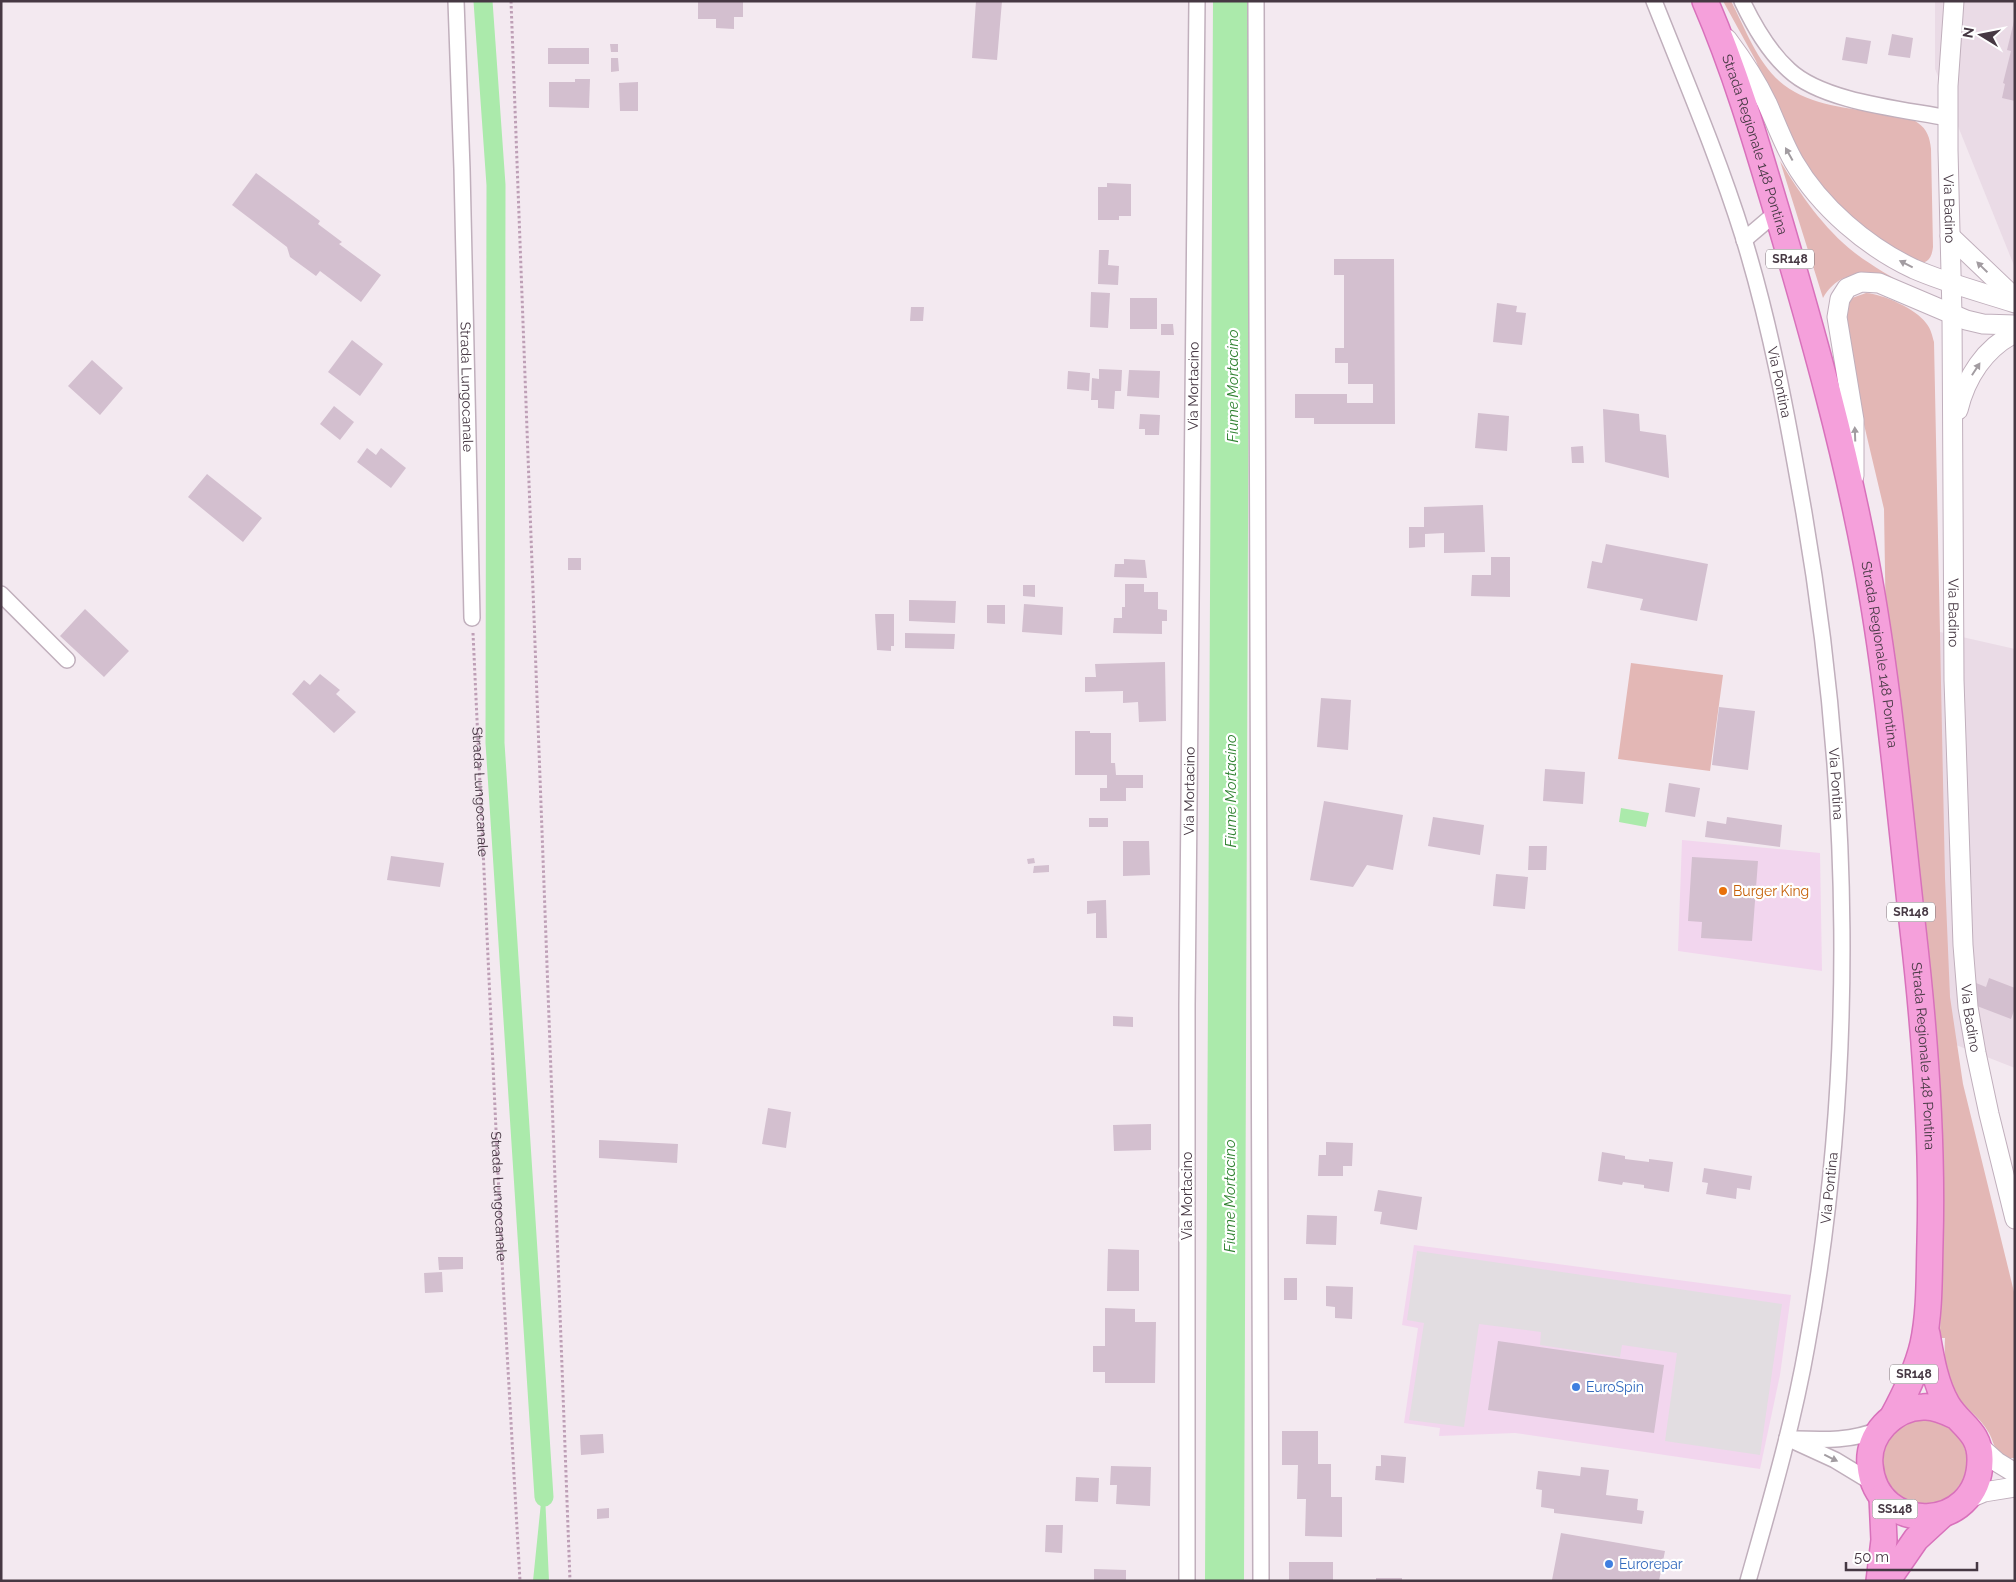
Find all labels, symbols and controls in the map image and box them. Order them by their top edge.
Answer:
north arrow [1956,10,2006,60]
text: N [1959,26,1977,39]
street label: Strada Regionale 148 Pontina [1719,52,1791,236]
one-way arrow [1785,148,1794,161]
street label: Via Badino [1941,174,1958,243]
road number: SR148 [1766,250,1814,268]
one-way arrow [1899,260,1913,268]
one-way arrow [1977,261,1989,273]
street label: Strada Lungocanale [457,321,476,452]
water label: Fiume Mortacino [1224,329,1242,443]
street label: Via Mortacino [1185,342,1202,431]
street label: Via Pontina [1764,345,1795,419]
one-way arrow [1971,362,1980,375]
one-way arrow [1850,426,1858,442]
street label: Strada Regionale 148 Pontina [1858,560,1901,749]
street label: Via Badino [1945,578,1962,647]
street label: Strada Lungocanale [469,726,491,857]
water label: Fiume Mortacino [1222,734,1240,848]
street label: Via Mortacino [1181,747,1198,836]
street label: Via Pontina [1826,747,1847,820]
place label: Burger King [1733,883,1809,899]
marker: Burger King [1717,885,1729,897]
road number: SR148 [1887,902,1935,922]
street label: Strada Regionale 148 Pontina [1909,961,1938,1150]
street label: Via Badino [1958,983,1984,1054]
street label: Strada Lungocanale [488,1131,510,1262]
water label: Fiume Mortacino [1221,1139,1239,1253]
street label: Via Pontina [1817,1151,1841,1225]
street label: Via Mortacino [1179,1152,1195,1240]
road number: SR148 [1890,1365,1938,1384]
place label: EuroSpin [1586,1379,1644,1395]
marker: EuroSpin [1570,1381,1582,1393]
one-way arrow [1824,1455,1838,1463]
road number: SS148 [1872,1500,1918,1518]
scale bar [1846,1540,1977,1572]
text: 50 m [1854,1548,1889,1566]
place label: Eurorepar [1619,1556,1683,1572]
marker: Eurorepar [1603,1558,1615,1570]

